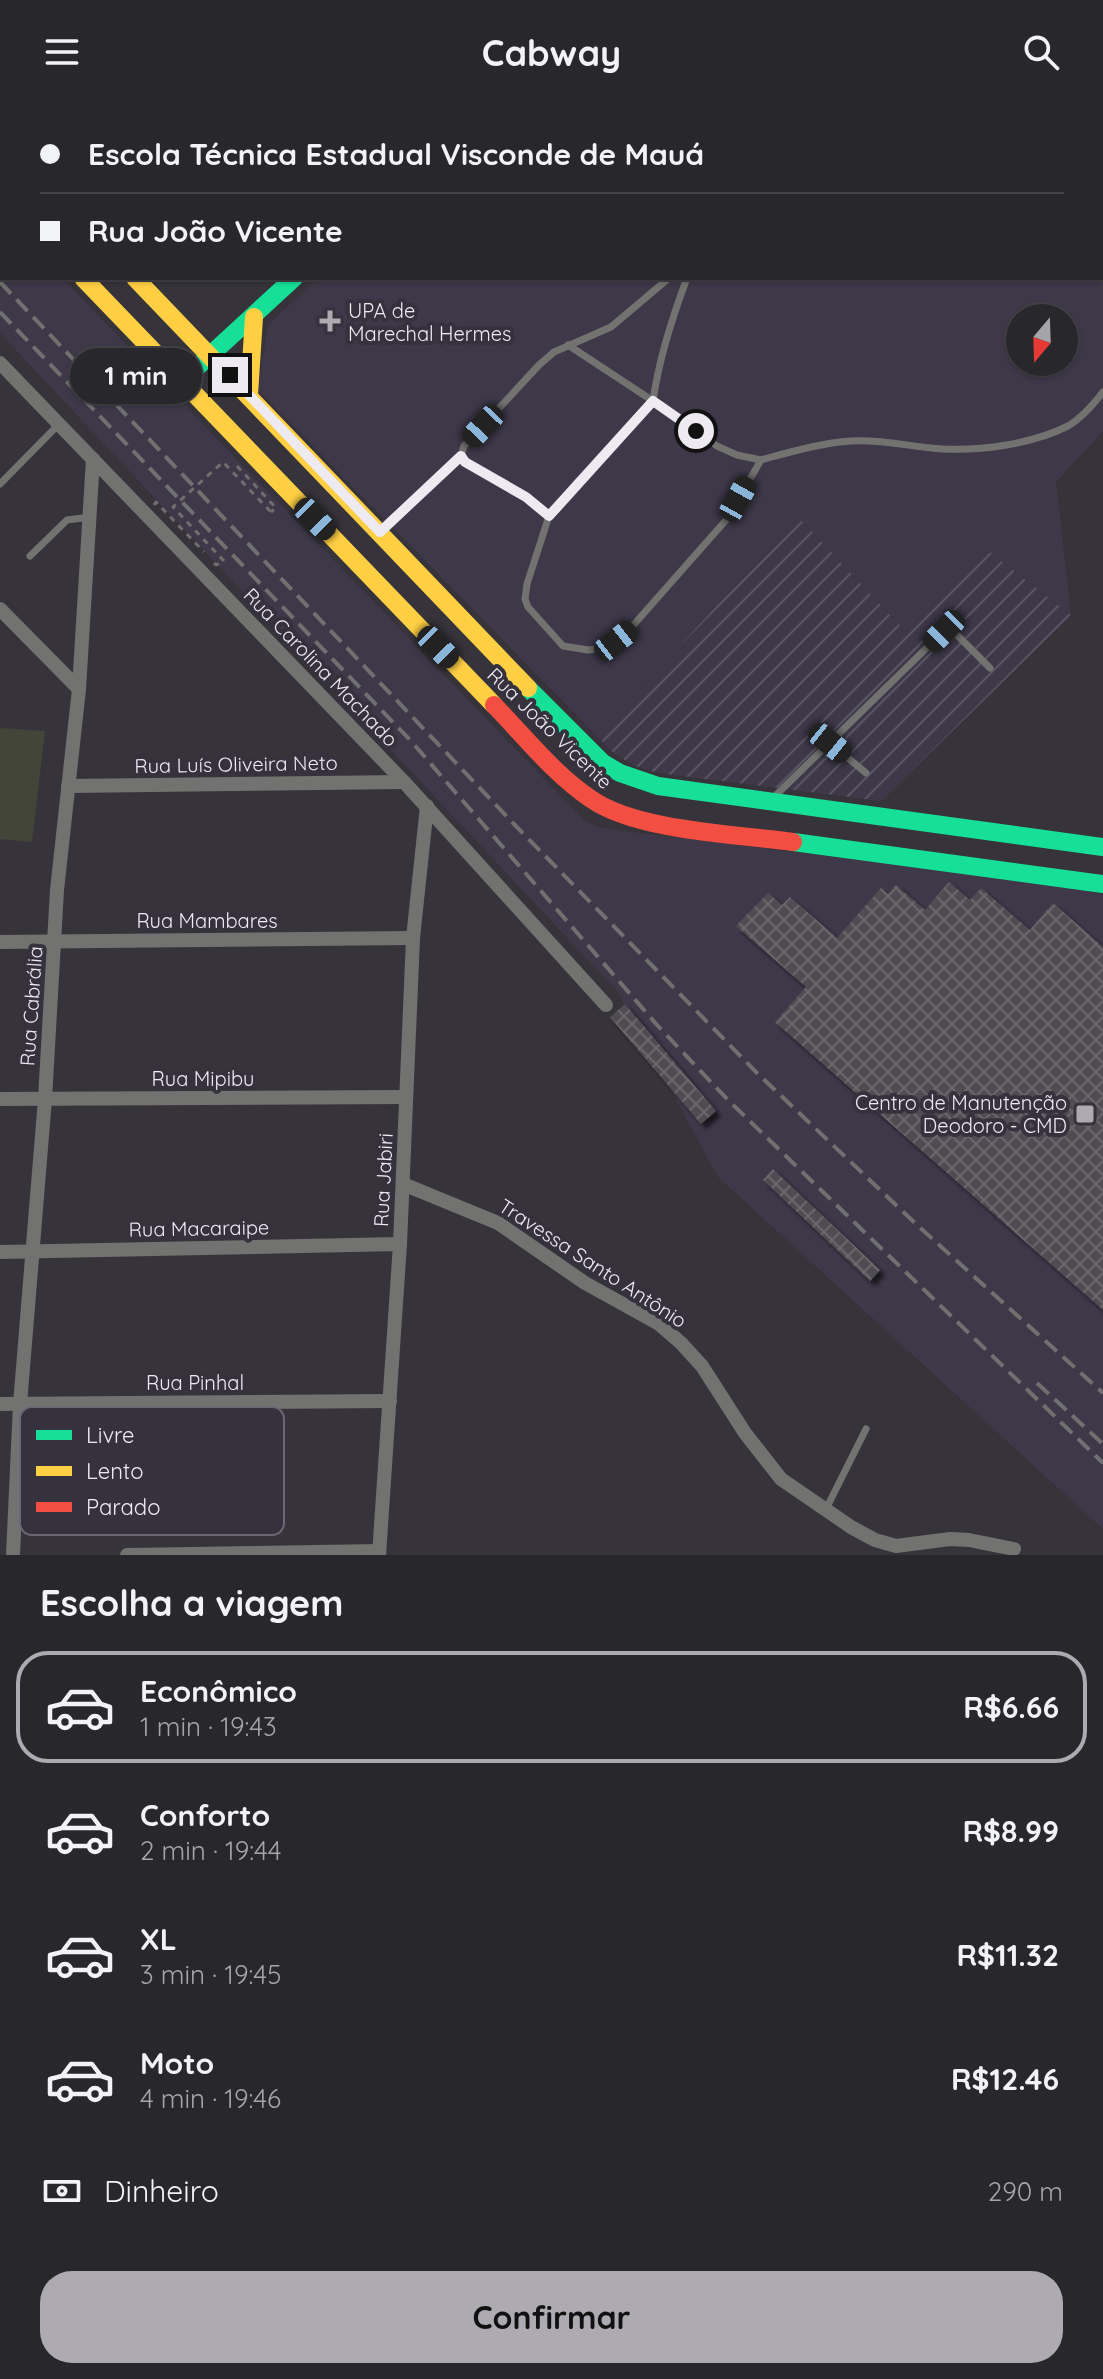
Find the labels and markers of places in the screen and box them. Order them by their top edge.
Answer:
place label: UPA de Marechal Hermes [348,298,511,346]
marker: UPA de Marechal Hermes [319,310,341,332]
place label: Centro de Manutenção Deodoro - CMD [855,1090,1067,1138]
marker: Centro de Manutenção Deodoro - CMD [1074,1103,1096,1125]

